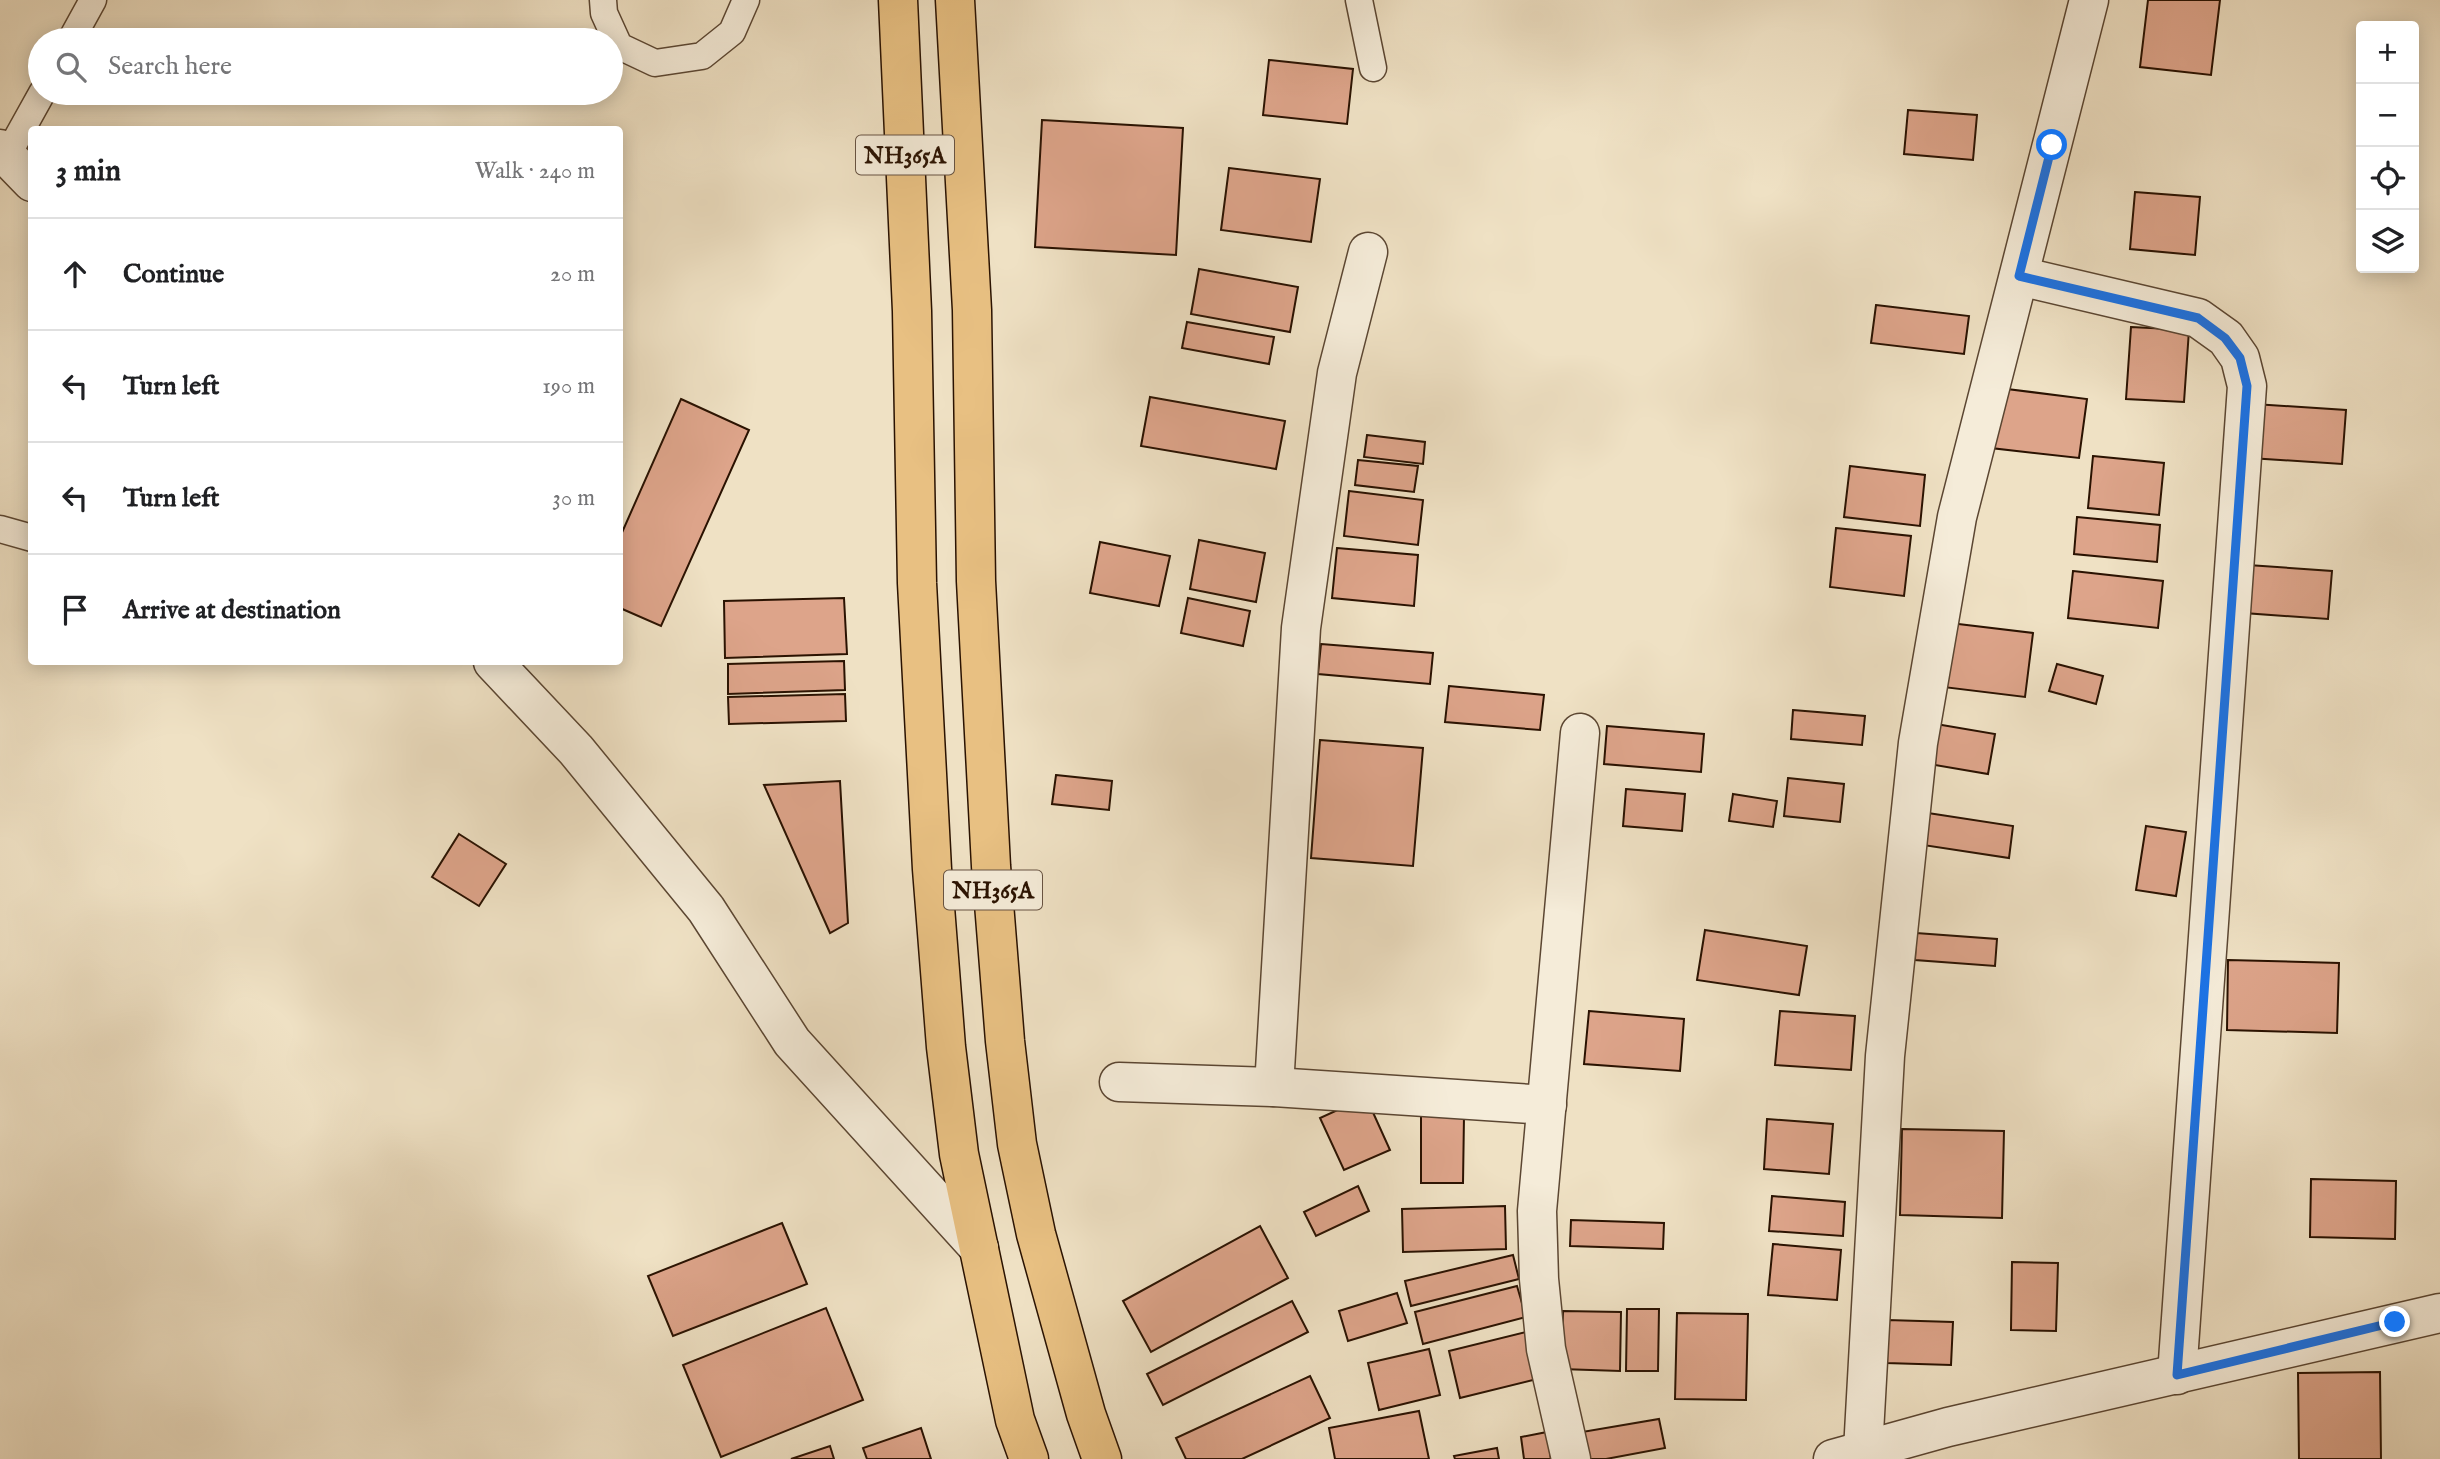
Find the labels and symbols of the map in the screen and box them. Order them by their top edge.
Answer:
route start [2036,129,2067,160]
road number: NH365A [856,136,954,174]
road number: NH365A [944,870,1042,909]
route end [2379,1306,2410,1337]

